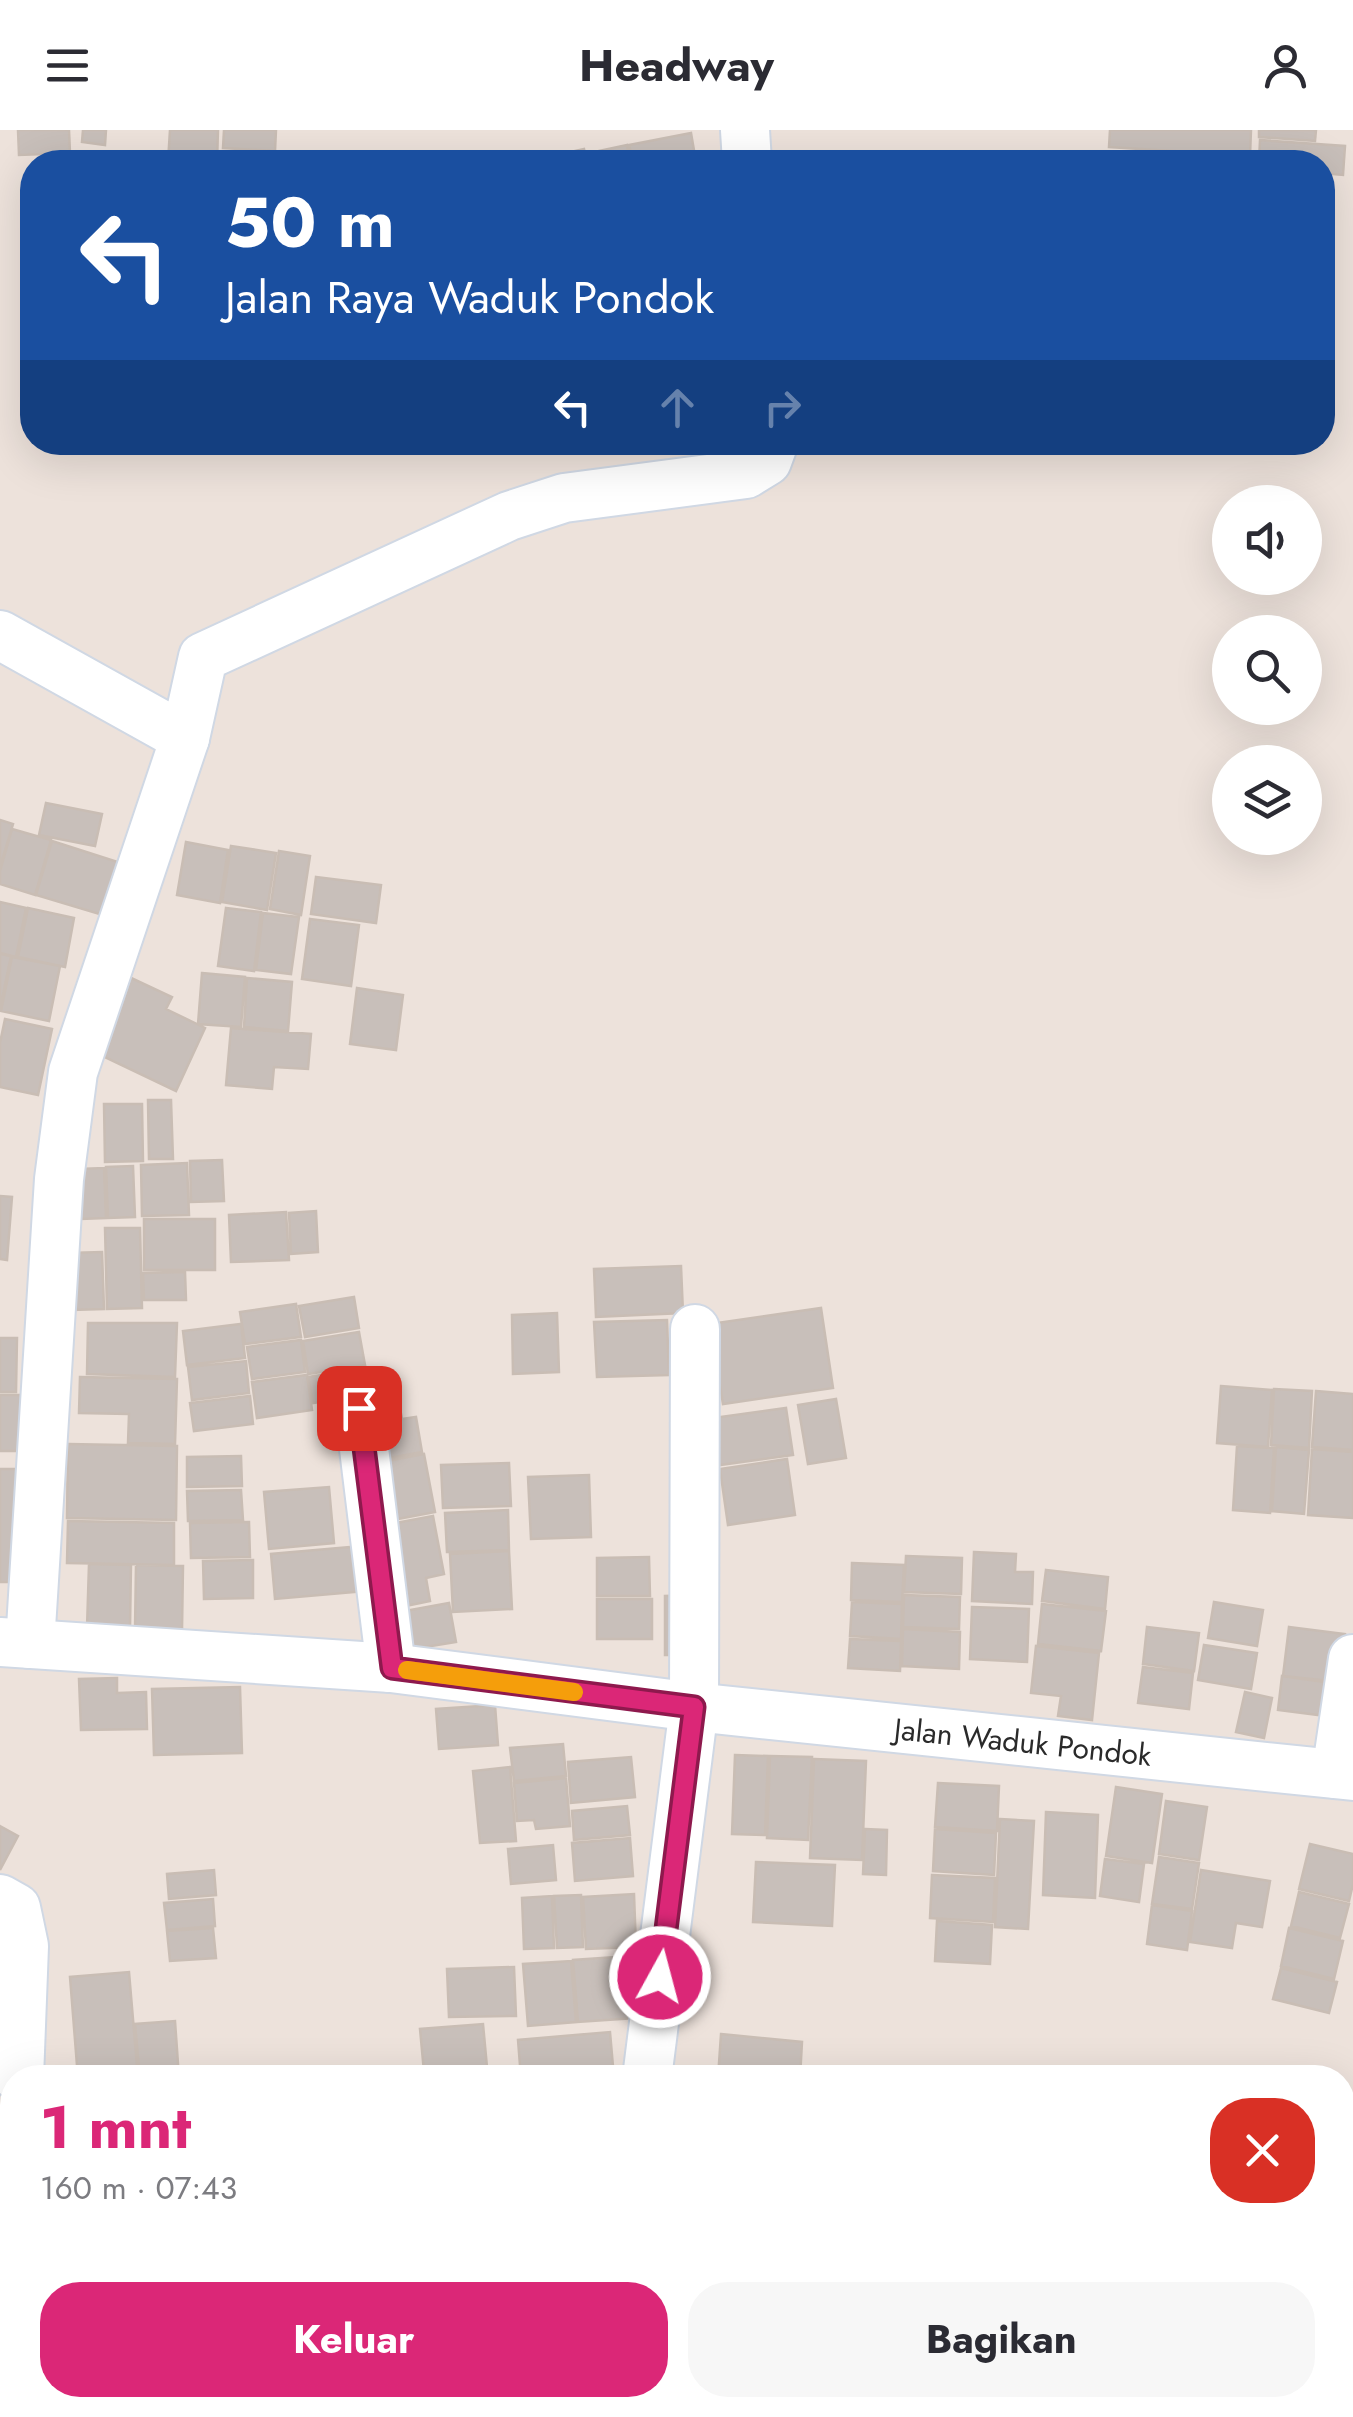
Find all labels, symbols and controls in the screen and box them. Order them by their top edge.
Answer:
text: Headway [579,33,774,98]
icon: menu [40,38,95,93]
icon: person [1258,38,1313,93]
text: 50 m [225,172,395,273]
icon: left [60,190,190,320]
text: Jalan Raya Waduk Pondok [225,265,714,330]
icon: left [545,380,600,435]
icon: ahead [650,380,705,435]
icon: right [755,380,810,435]
map controls [1212,485,1322,855]
button: sound [1212,485,1322,595]
button: search [1212,615,1322,725]
button: layers [1212,745,1322,855]
pin [317,1366,402,1451]
icon: arrive [332,1381,387,1436]
street label: Jalan Waduk Pondok [888,1706,1154,1776]
position arrow [608,1925,712,2029]
text: 1 mnt [40,2084,191,2171]
button: close [1210,2098,1315,2203]
text: 160 m · 07:43 [40,2165,237,2211]
button: Keluar [40,2282,668,2397]
button: Bagikan [688,2282,1315,2397]

